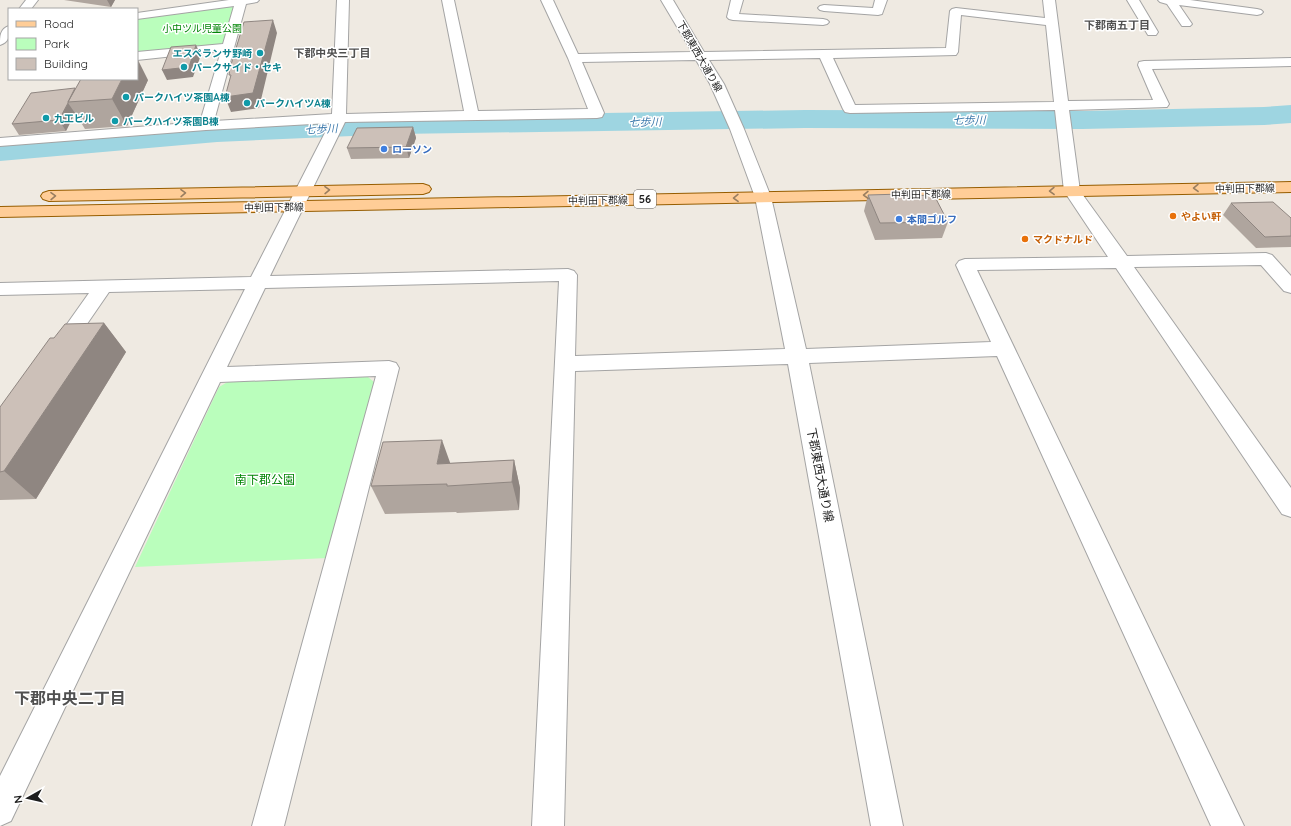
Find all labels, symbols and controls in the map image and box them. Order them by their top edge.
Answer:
legend [8,8,138,80]
text: Road [44,16,74,31]
street label: 下郡東西大通り線 [674,18,725,94]
district label: 下郡南五丁目 [1084,18,1150,32]
park label: 小中ツル児童公園 [162,22,242,35]
text: Park [44,36,69,51]
district label: 下郡中央三丁目 [294,46,371,60]
place label: エスペランサ野崎 [173,47,252,60]
marker: エスペランサ野崎 [255,48,265,58]
text: Building [44,56,88,71]
place label: パークサイド・セキ [192,61,282,74]
marker: パークサイド・セキ [179,62,189,72]
place label: パークハイツ茶園A棟 [134,91,230,104]
marker: パークハイツ茶園A棟 [121,92,131,102]
place label: パークハイツA棟 [255,97,331,110]
marker: パークハイツA棟 [242,98,252,108]
place label: 九工ビル [54,112,94,125]
marker: 九工ビル [41,113,51,123]
water label: 七歩川 [953,113,986,127]
place label: パークハイツ茶園B棟 [123,115,219,128]
water label: 七歩川 [628,115,663,129]
marker: パークハイツ茶園B棟 [110,116,120,126]
water label: 七歩川 [304,121,339,137]
place label: ローソン [392,143,432,156]
marker: ローソン [379,144,389,154]
street label: 中判田下郡線 [1215,181,1275,196]
one-way arrow [1193,184,1199,193]
one-way arrow [324,186,330,194]
street label: 中判田下郡線 [891,187,951,202]
one-way arrow [1049,187,1055,195]
one-way arrow [180,189,186,197]
road number: 56 [634,190,656,208]
one-way arrow [863,191,869,199]
one-way arrow [50,192,56,200]
street label: 中判田下郡線 [568,193,628,208]
one-way arrow [733,193,739,202]
street label: 中判田下郡線 [244,200,304,215]
place label: やよい軒 [1181,210,1221,223]
marker: やよい軒 [1168,211,1178,221]
place label: 本間ゴルフ [906,213,957,226]
marker: 本間ゴルフ [894,214,904,224]
place label: マクドナルド [1033,233,1093,246]
marker: マクドナルド [1020,234,1030,244]
street label: 下郡東西大通り線 [804,426,837,523]
park label: 南下郡公園 [235,472,295,487]
district label: 下郡中央二丁目 [14,688,126,708]
north arrow [8,778,48,818]
text: N [11,794,26,804]

